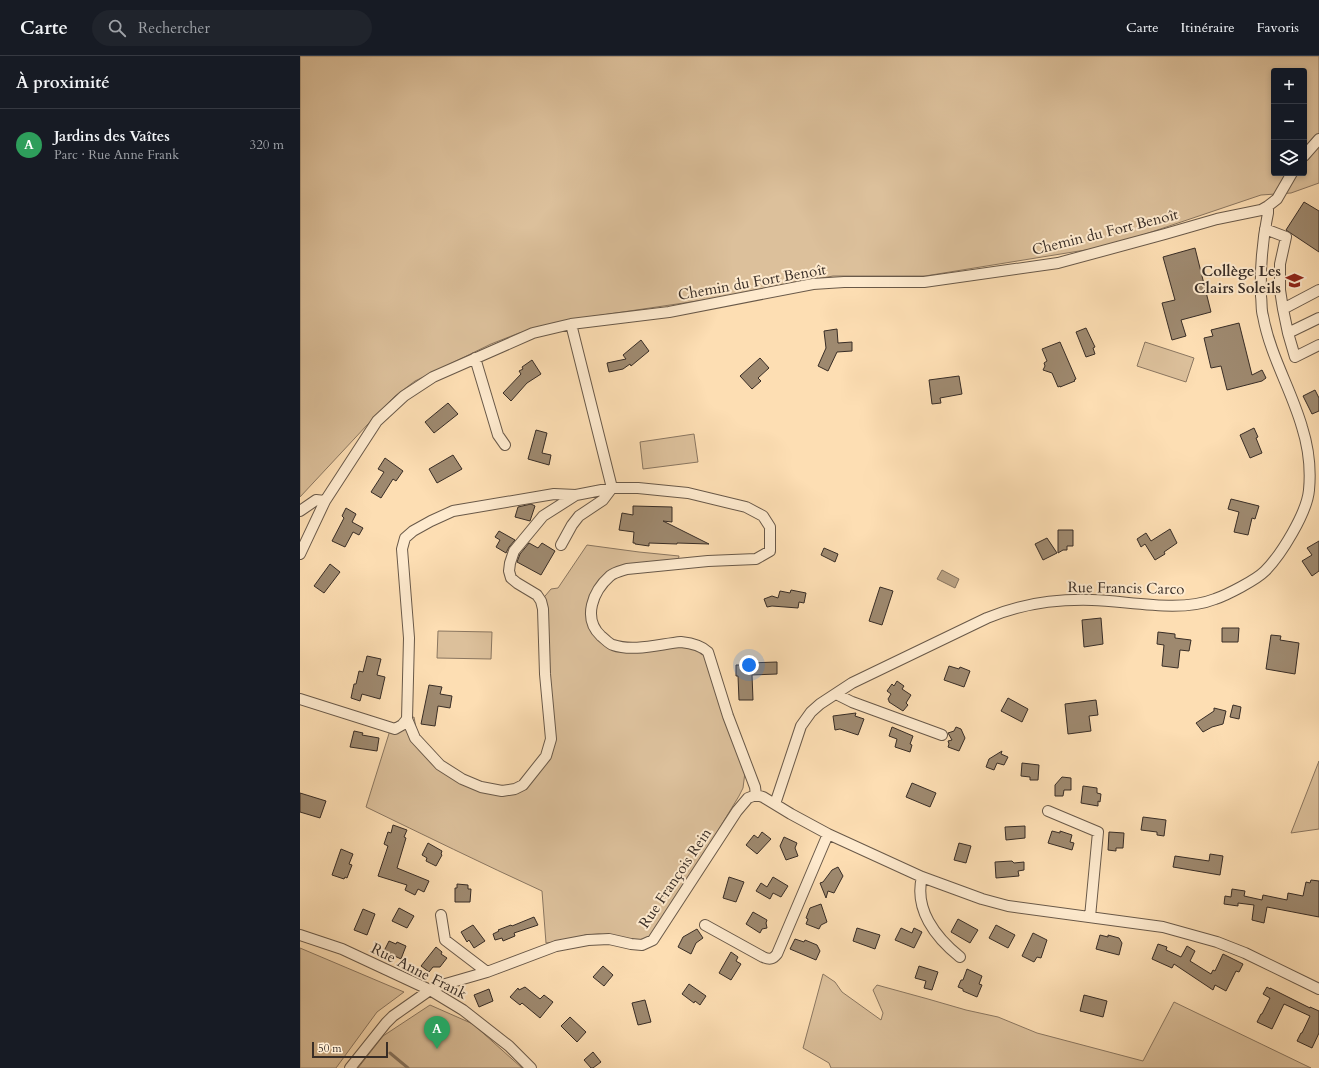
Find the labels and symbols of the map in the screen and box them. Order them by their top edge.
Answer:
street label: Chemin du Fort Benoît [1030,204,1180,260]
street label: Chemin du Fort Benoît [676,259,828,305]
place label: Collège Les Clairs Soleils [1194,261,1281,298]
school or university icon: Collège Les Clairs Soleils [1284,270,1304,290]
street label: Rue Francis Carco [1067,577,1185,599]
your location [739,655,759,675]
street label: Rue François Rein [634,824,716,932]
street label: Rue Anne Frank [368,938,470,1004]
pin: A [424,1016,450,1049]
scale bar [312,1040,388,1059]

